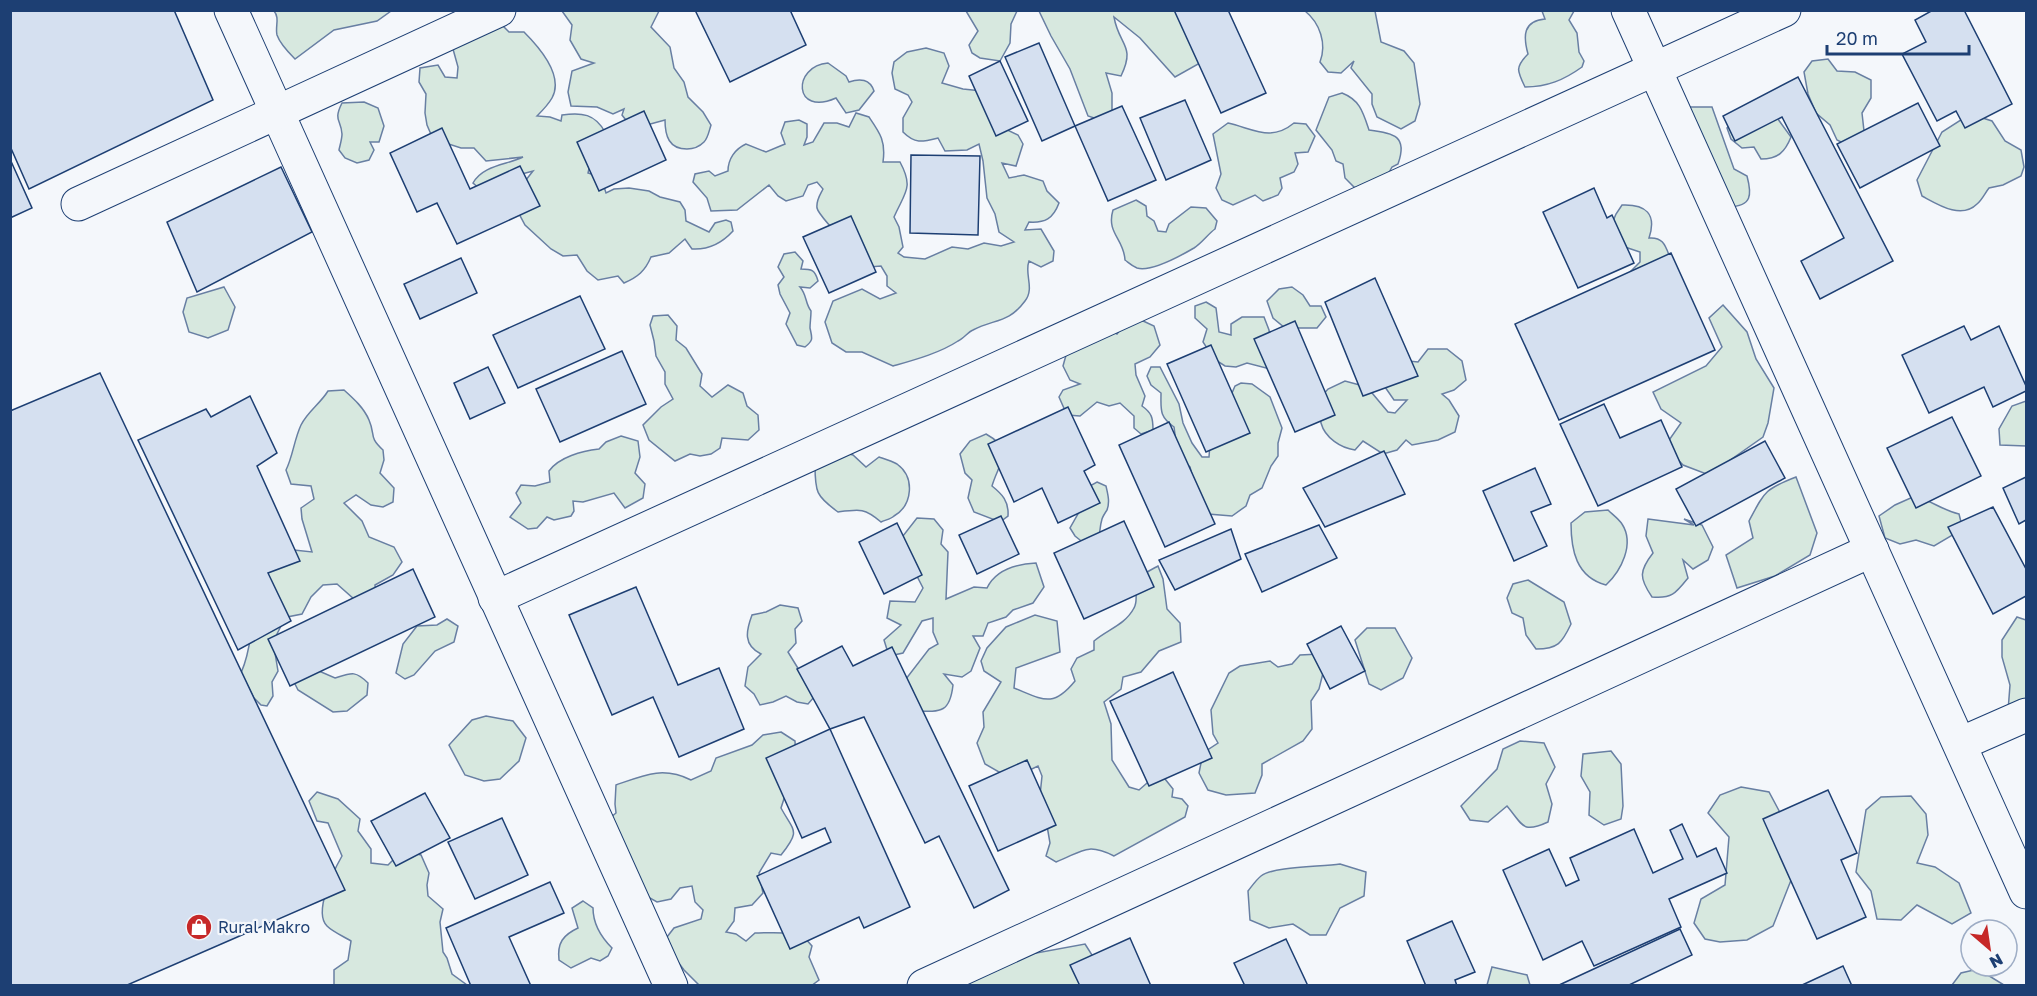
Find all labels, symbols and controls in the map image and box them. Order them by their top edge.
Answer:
scale bar [1827,18,1970,56]
text: 20 m [1836,27,1878,49]
shop icon: Rural Makro [184,912,214,942]
place label: Rural Makro [218,917,310,937]
north arrow [1959,918,2019,978]
text: N [1986,949,2006,973]

